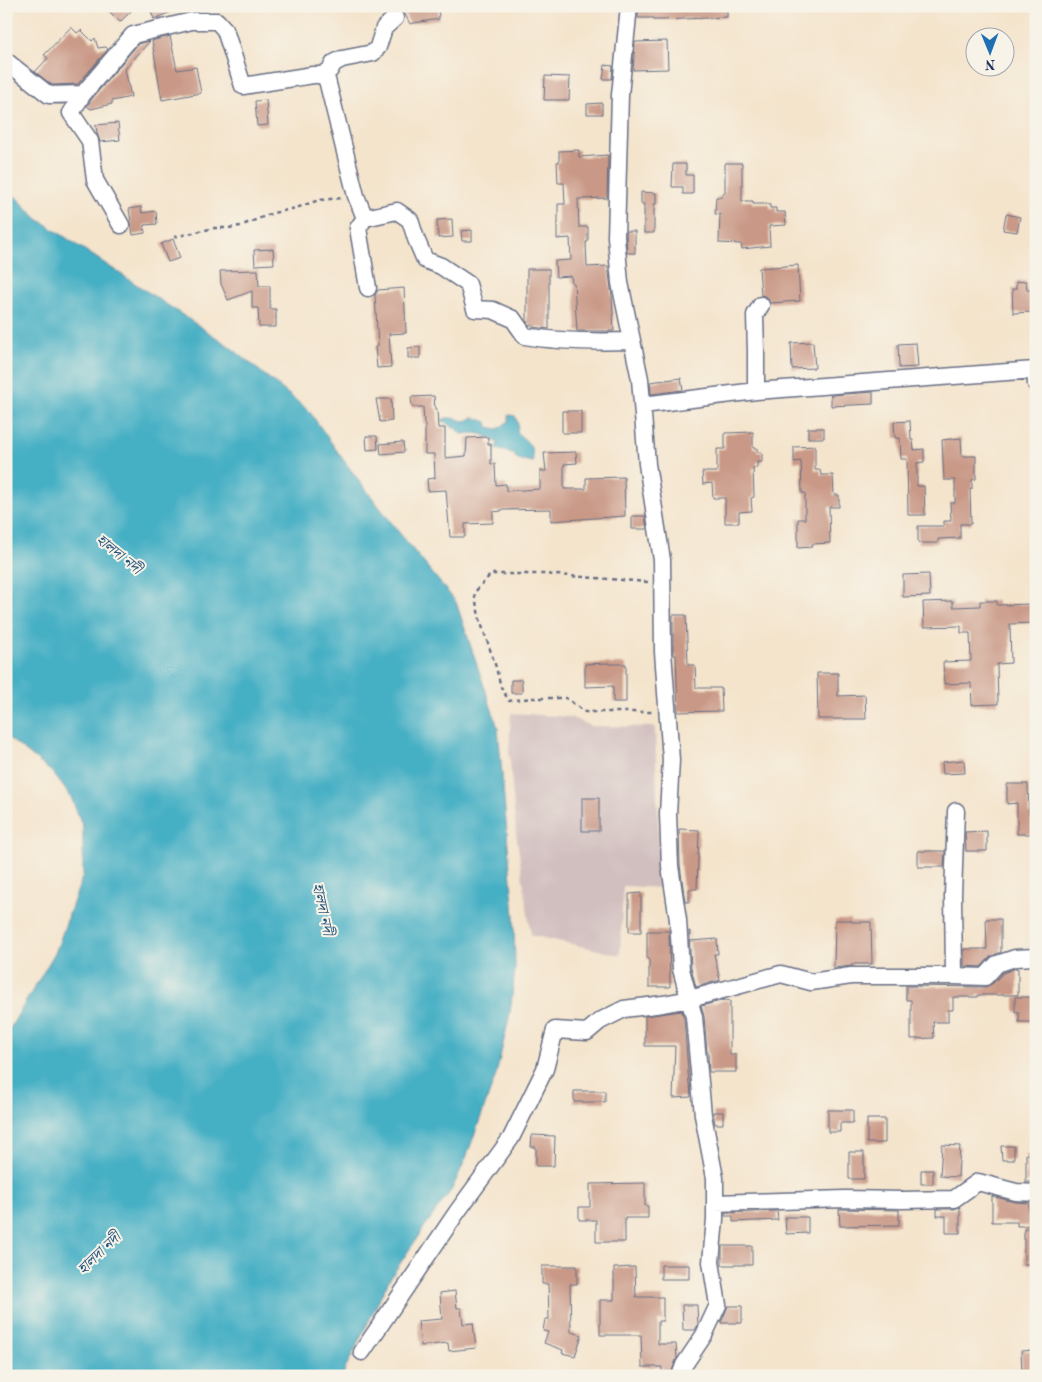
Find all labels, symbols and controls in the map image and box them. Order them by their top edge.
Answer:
north arrow [964,28,1014,78]
text: N [984,57,996,71]
water label: হালদা নদী [93,530,147,579]
water label: হালদা নদী [309,881,338,939]
water label: হালদা নদী [74,1227,126,1278]

